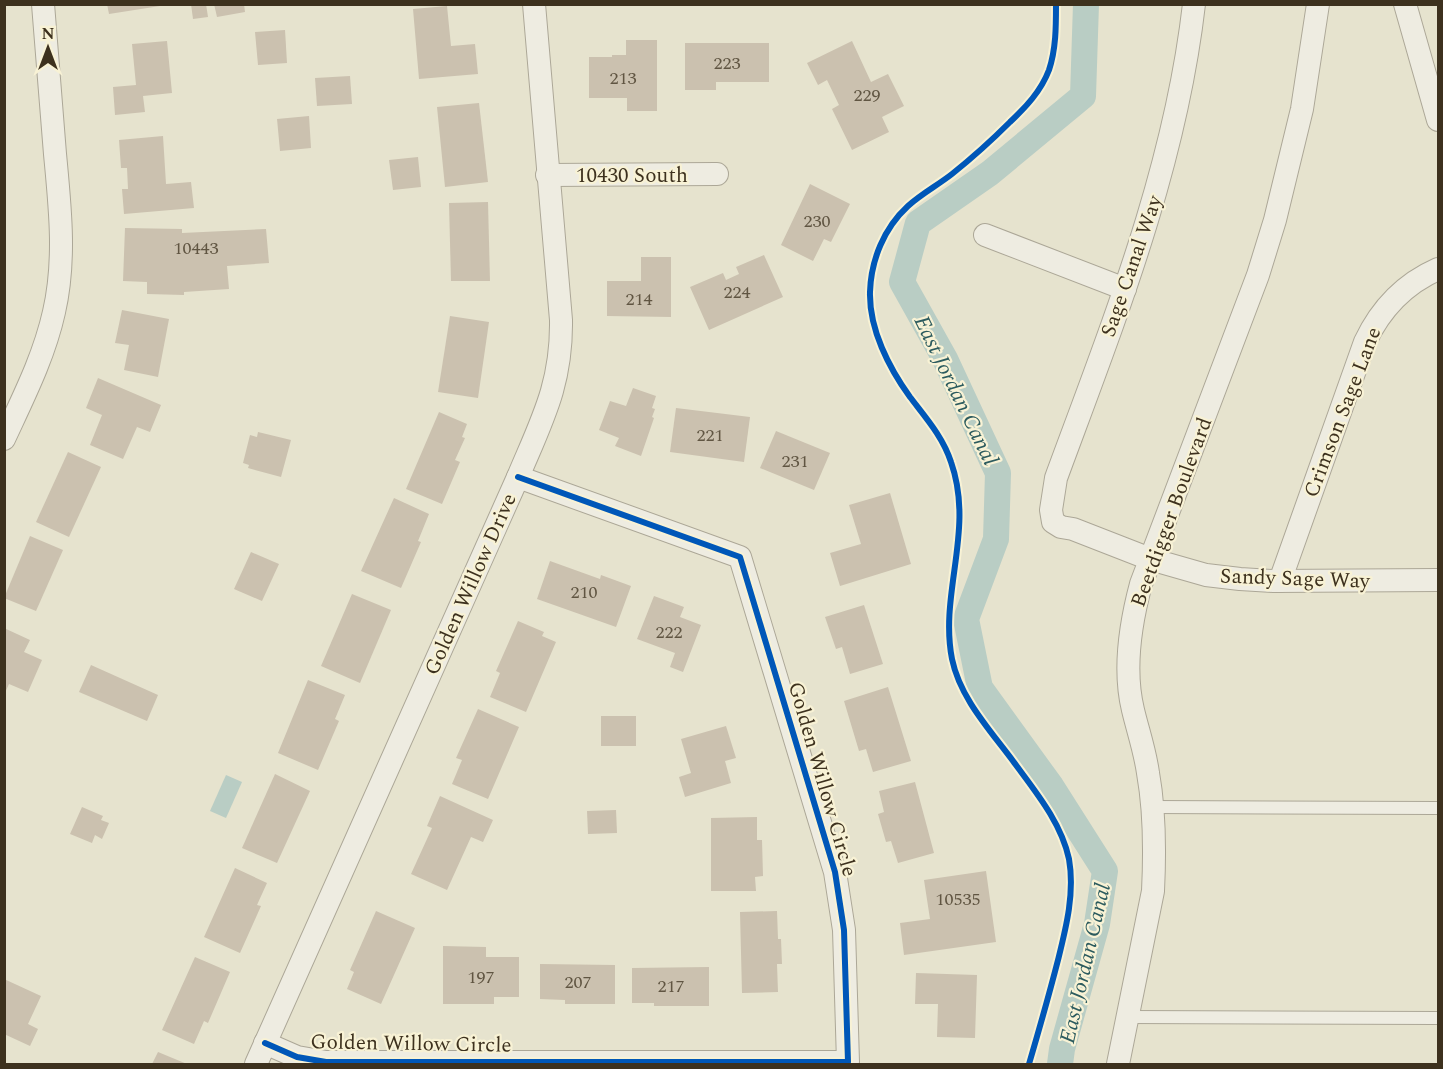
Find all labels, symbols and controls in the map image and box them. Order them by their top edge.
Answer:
north arrow [18,18,78,78]
text: N [41,22,55,46]
house number: 223 [714,50,741,77]
house number: 213 [610,65,637,92]
house number: 229 [854,82,881,109]
street label: 10430 South [576,160,688,192]
street label: Sage Canal Way [1093,190,1171,342]
house number: 230 [804,208,831,235]
house number: 10443 [174,235,219,262]
house number: 224 [724,279,751,306]
house number: 214 [626,286,653,313]
water label: East Jordan Canal [905,310,1006,472]
street label: Crimson Sage Lane [1296,322,1390,502]
street label: Beetdigger Boulevard [1123,413,1221,612]
house number: 221 [697,422,724,449]
house number: 231 [782,448,809,475]
street label: Golden Willow Drive [416,488,525,681]
street label: Sandy Sage Way [1219,560,1371,598]
house number: 210 [571,579,598,606]
house number: 222 [656,619,683,646]
street label: Golden Willow Circle [779,678,865,880]
water label: East Jordan Canal [1051,880,1120,1047]
house number: 10535 [936,886,981,913]
house number: 197 [468,964,495,991]
house number: 207 [565,969,592,996]
house number: 217 [658,973,685,1000]
street label: Golden Willow Circle [310,1026,512,1062]

